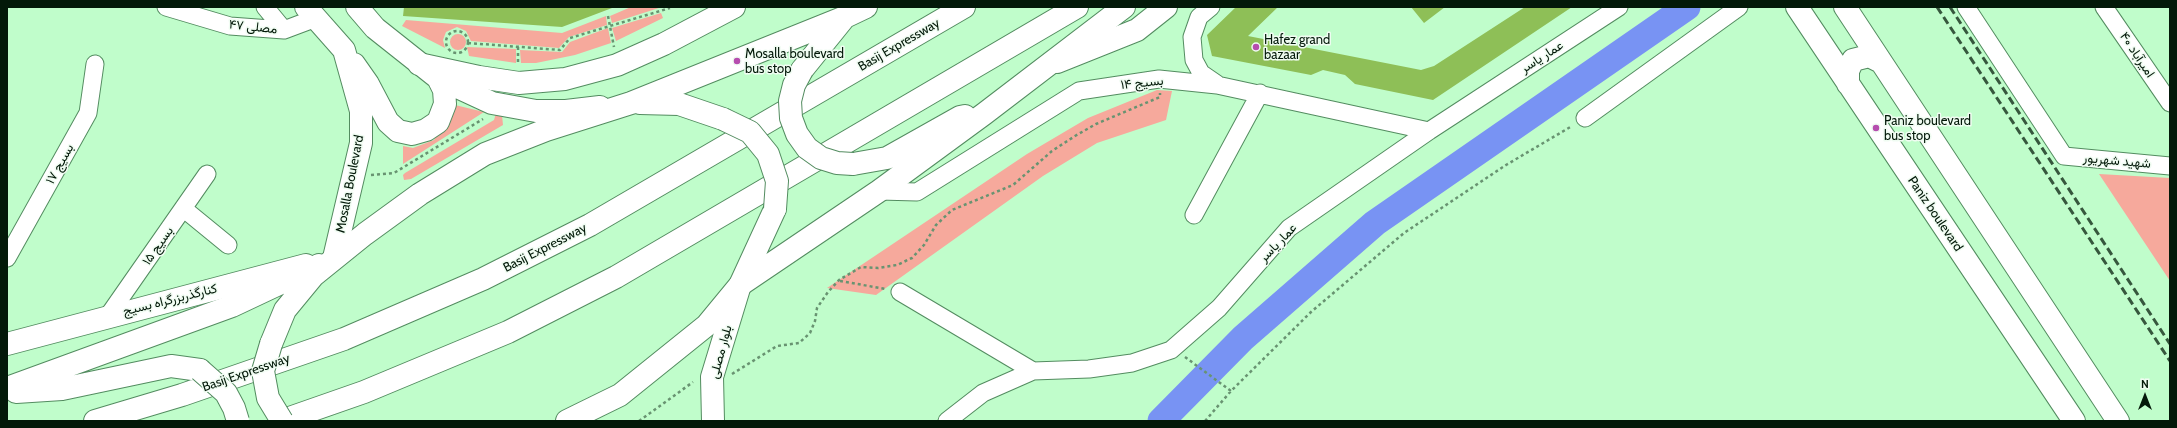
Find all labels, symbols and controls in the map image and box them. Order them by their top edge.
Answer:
street label: Basij Expressway [855,15,943,75]
street label: مصلی ۴۷ [228,17,278,37]
street label: امیرآباد ۴۰ [2116,29,2158,81]
place label: Hafez grand bazaar [1264,32,1330,63]
street label: عمار یاسر [1518,37,1566,77]
marker: Hafez grand bazaar [1251,42,1261,52]
place label: Mosalla boulevard bus stop [745,46,844,77]
marker: Mosalla boulevard bus stop [732,56,742,66]
street label: بسیج ۱۴ [1120,73,1164,93]
place label: Paniz boulevard bus stop [1884,113,1971,144]
marker: Paniz boulevard bus stop [1871,123,1881,133]
street label: Mosalla Boulevard [333,134,367,234]
street label: بسیج ۱۷ [43,141,77,187]
street label: شهید شهریور [2082,150,2152,172]
street label: Paniz boulevard [1904,174,1966,254]
street label: Basij Expressway [501,220,589,276]
street label: عمار یاسر [1256,220,1300,266]
street label: بسیج ۱۵ [139,224,177,268]
street label: کنارگذربزرگراه بسیج [121,281,219,319]
street label: بلوار مصلی [706,324,736,380]
street label: Basij Expressway [200,351,292,395]
north arrow [2125,376,2165,416]
text: N [2141,377,2149,391]

